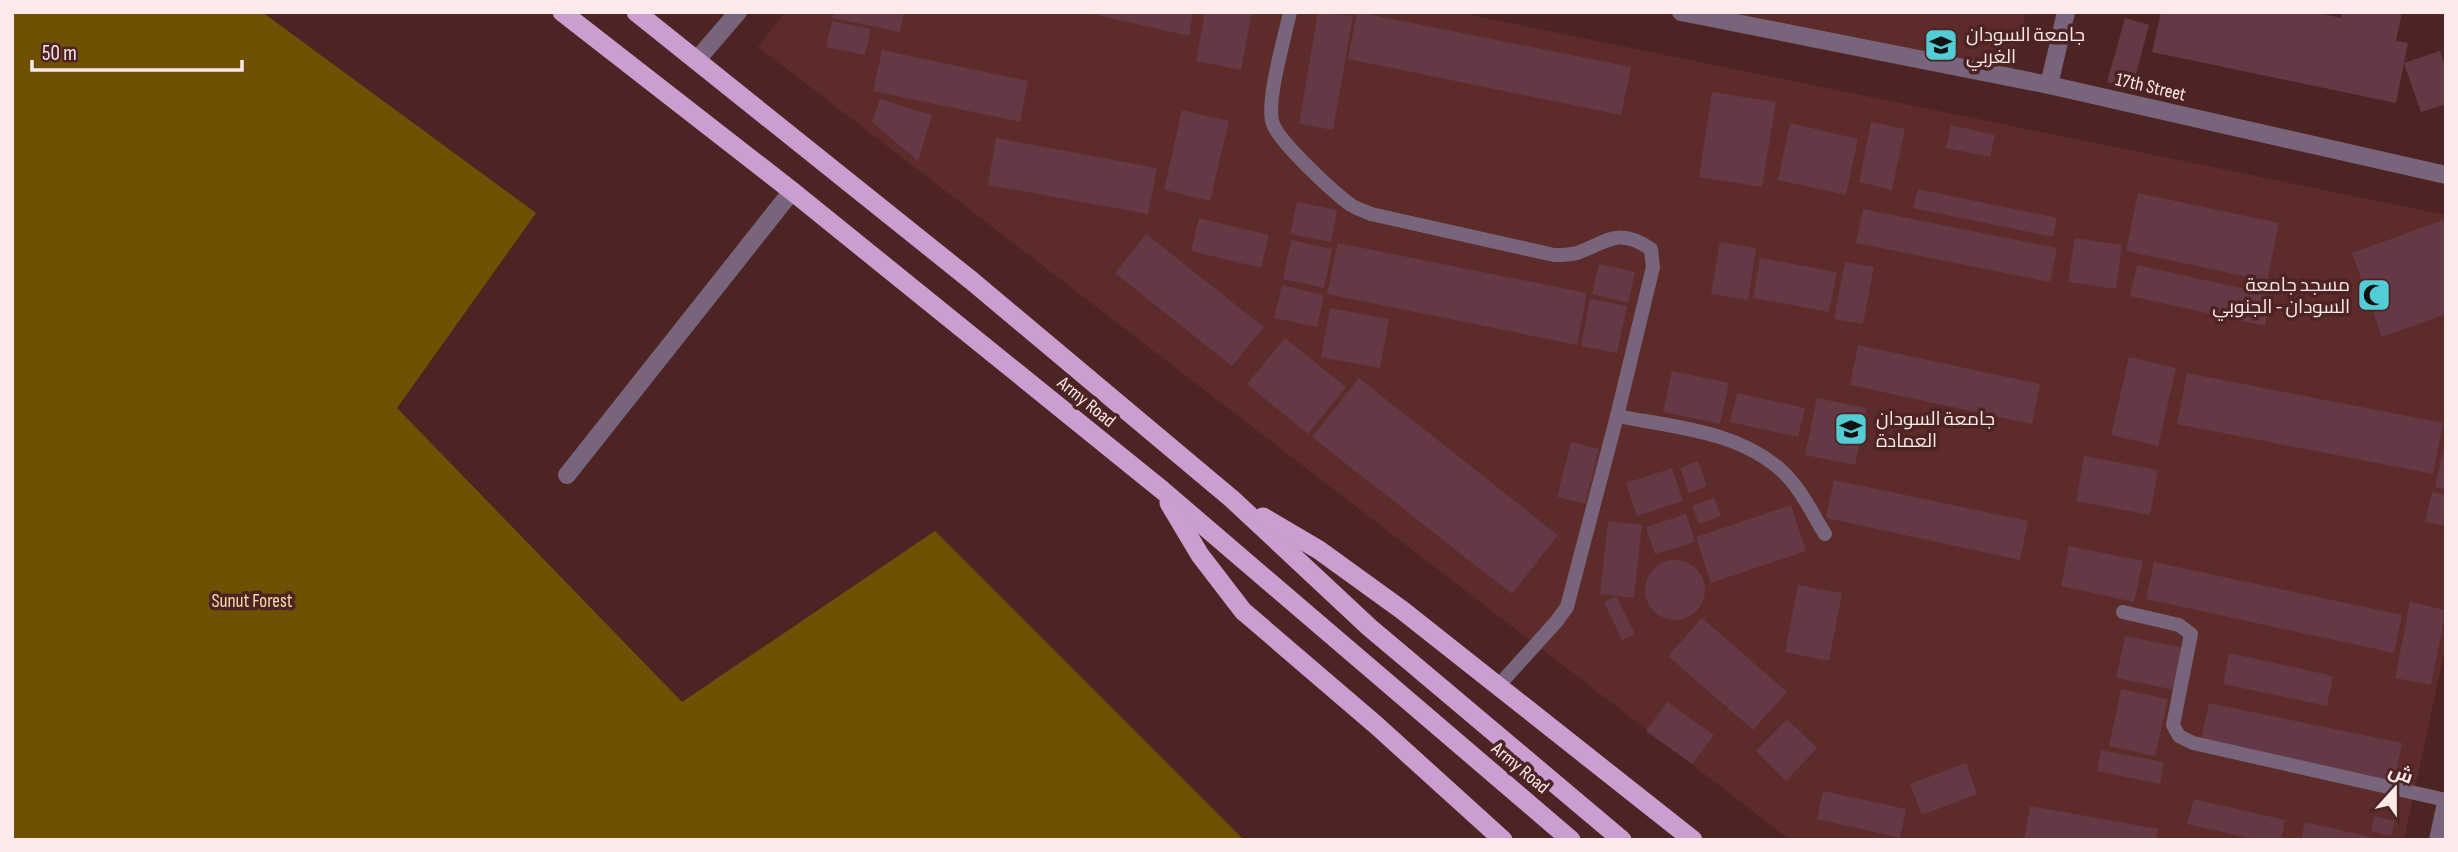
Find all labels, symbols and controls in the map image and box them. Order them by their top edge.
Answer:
place label: جامعة السودان الغربي [1966,24,2085,71]
school or university icon: جامعة السودان الغربي [1922,26,1960,64]
scale bar [32,28,242,72]
text: 50 m [42,41,77,66]
street label: 17th Street [2113,68,2188,107]
place label: مسجد جامعة السودان - الجنوبي [2212,274,2350,321]
mosque icon: مسجد جامعة السودان - الجنوبي [2355,276,2393,314]
street label: Army Road [1052,371,1120,433]
place label: جامعة السودان العمادة [1876,408,1995,453]
school or university icon: جامعة السودان العمادة [1832,410,1870,448]
park label: Sunut Forest [211,590,293,613]
street label: Army Road [1486,737,1554,799]
north arrow [2360,754,2430,824]
text: ش [2385,759,2416,790]

